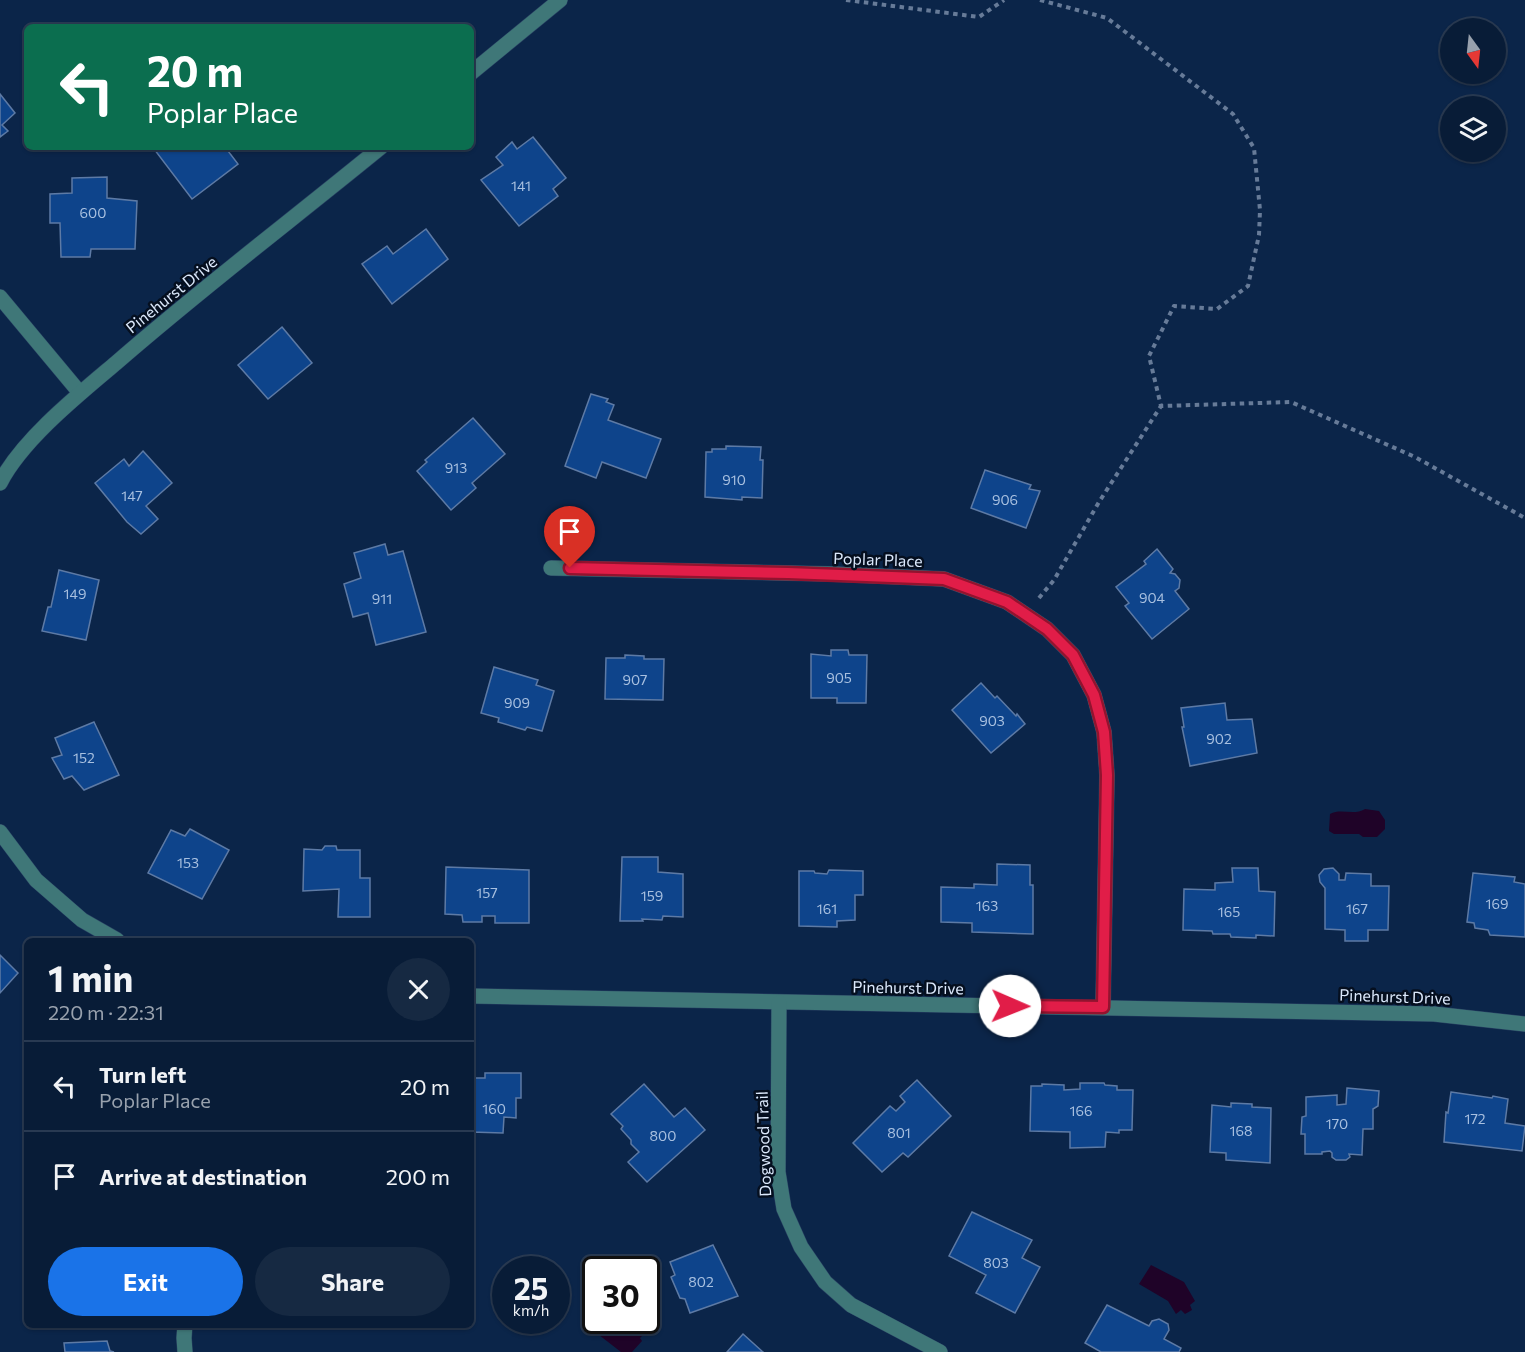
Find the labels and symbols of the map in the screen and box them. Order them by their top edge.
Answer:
north arrow [1440,18,1506,84]
house number: 141 [511,177,531,194]
house number: 600 [80,204,106,221]
street label: Pinehurst Drive [122,252,220,336]
house number: 913 [445,459,467,476]
house number: 910 [722,471,746,488]
house number: 147 [121,487,143,504]
house number: 906 [992,491,1018,508]
pin [544,506,595,568]
street label: Poplar Place [833,548,923,570]
house number: 149 [64,585,86,602]
house number: 904 [1139,589,1166,606]
house number: 911 [372,590,392,607]
house number: 905 [826,669,852,686]
house number: 907 [623,671,647,688]
house number: 909 [504,694,530,711]
house number: 903 [979,712,1005,729]
house number: 902 [1206,730,1232,747]
house number: 152 [73,749,95,766]
house number: 153 [177,854,199,871]
house number: 157 [476,884,498,901]
house number: 159 [641,887,663,904]
house number: 169 [1486,895,1508,912]
house number: 163 [976,897,998,914]
house number: 161 [817,900,837,917]
house number: 167 [1346,900,1368,917]
house number: 165 [1218,903,1240,920]
position arrow [978,974,1042,1038]
street label: Pinehurst Drive [852,977,964,997]
street label: Pinehurst Drive [1339,985,1451,1007]
street label: Dogwood Trail [752,1091,774,1197]
house number: 160 [482,1100,506,1117]
house number: 166 [1070,1102,1092,1119]
house number: 172 [1464,1110,1486,1127]
house number: 170 [1326,1115,1348,1132]
house number: 168 [1230,1122,1252,1139]
house number: 801 [887,1124,911,1141]
house number: 800 [650,1127,676,1144]
house number: 803 [983,1254,1009,1271]
speed limit sign: 30 [582,1256,660,1334]
house number: 802 [688,1273,714,1290]

